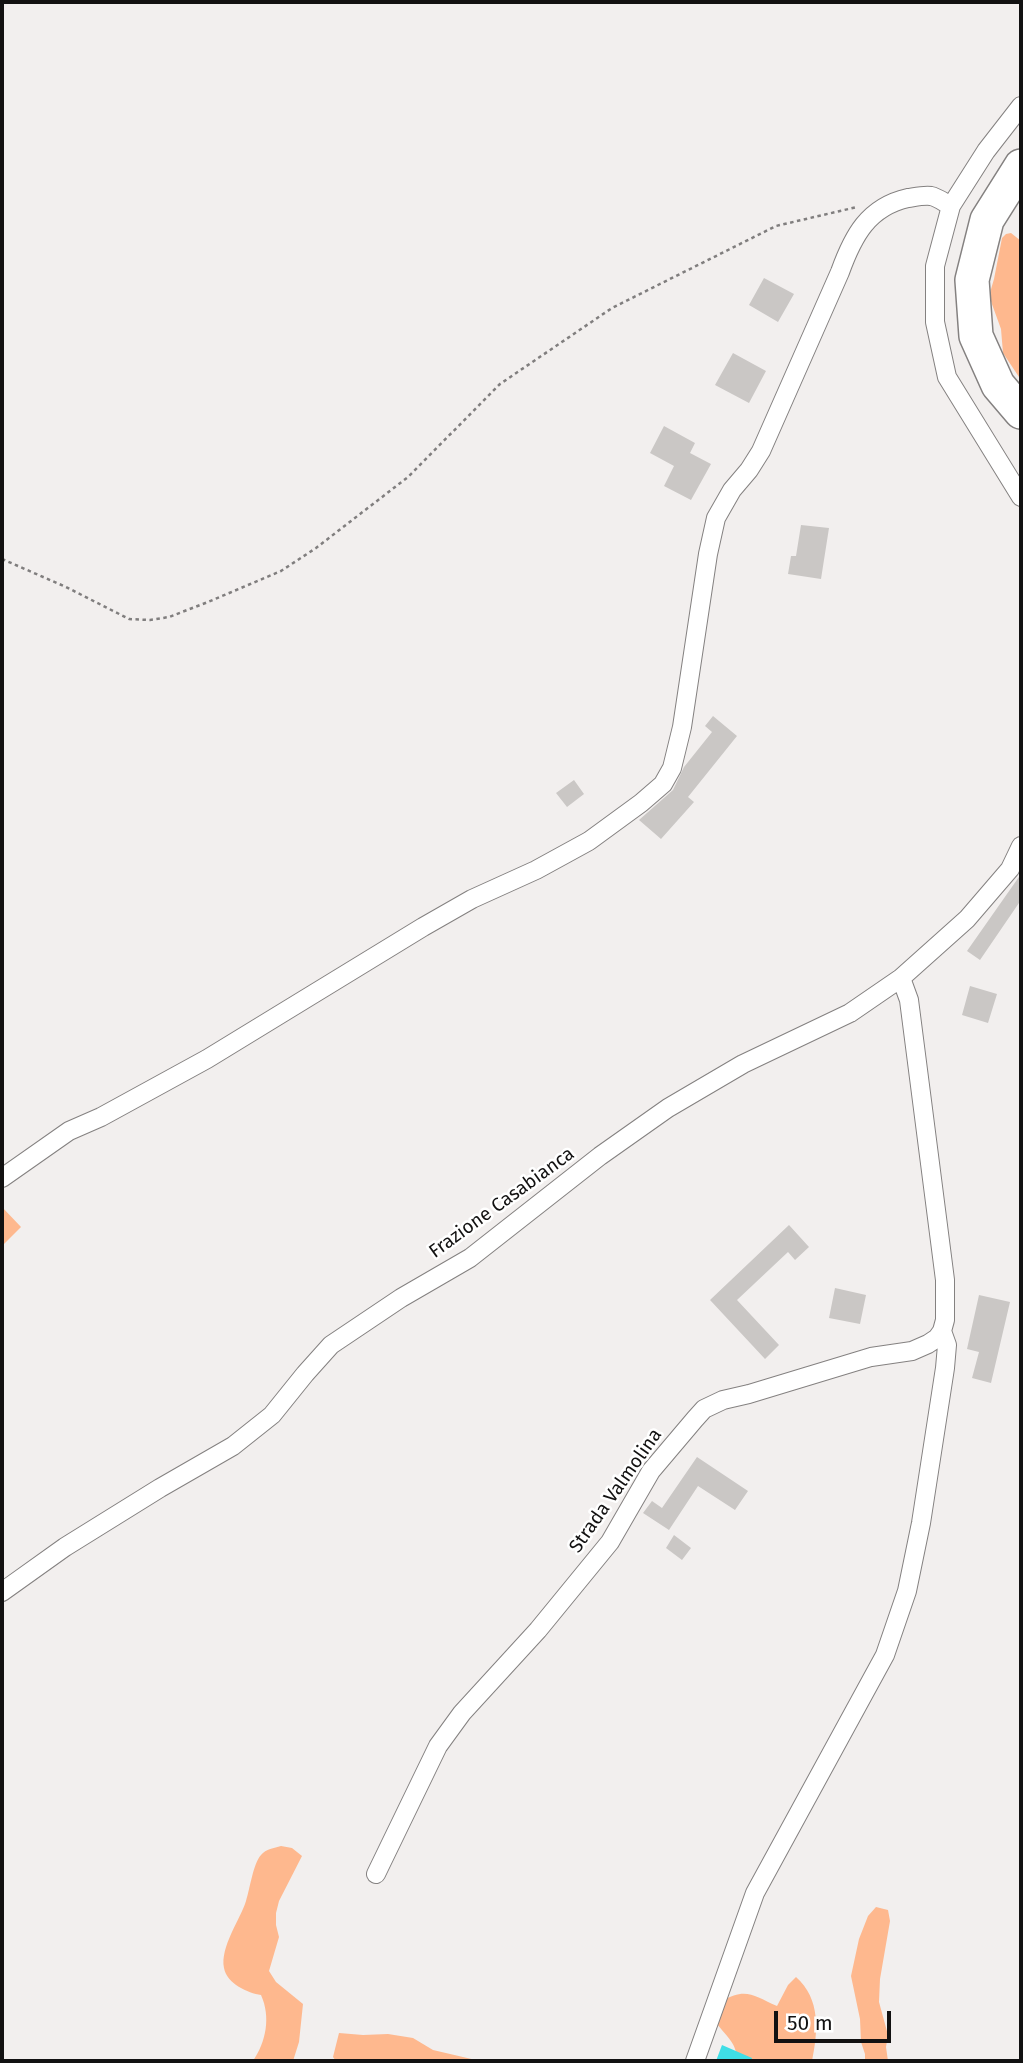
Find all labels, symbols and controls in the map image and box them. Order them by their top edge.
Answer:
street label: Frazione Casabianca [425,1143,579,1263]
street label: Strada Valmolina [565,1425,667,1557]
scale bar [778,1996,895,2040]
text: 50 m [787,2010,833,2036]

